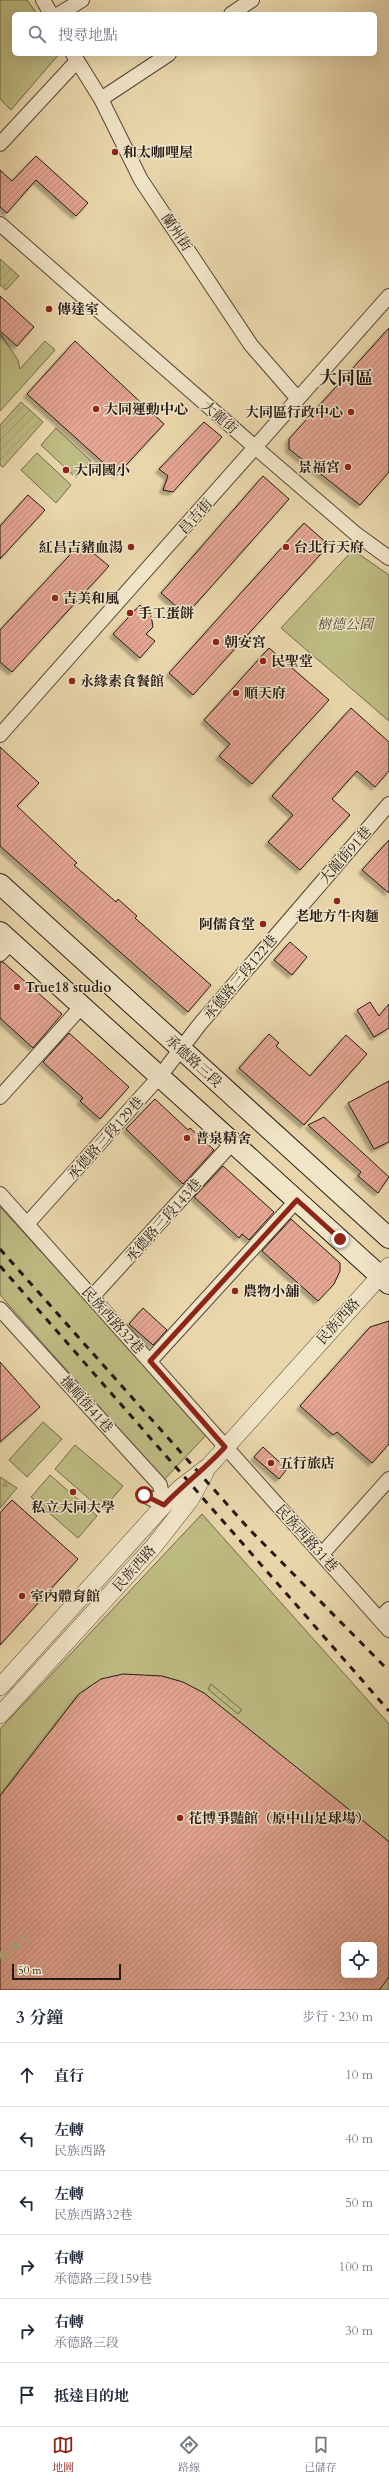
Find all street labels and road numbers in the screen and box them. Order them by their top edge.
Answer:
street label: 蘭州街 [157,210,196,255]
street label: 大龍街 [198,396,242,438]
street label: 昌吉街 [174,494,216,538]
street label: 大龍街91巷 [315,823,376,888]
street label: 承德路三段122巷 [199,931,282,1024]
street label: 承德路三段 [161,1031,226,1092]
street label: 承德路三段129巷 [63,1093,148,1184]
street label: 承德路三段143巷 [121,1175,206,1266]
street label: 民族西路32巷 [77,1283,148,1358]
street label: 民族西路 [313,1294,364,1348]
street label: 撫順街41巷 [56,1372,117,1437]
street label: 民族西路31巷 [271,1501,342,1576]
street label: 民族西路 [109,1541,160,1595]

